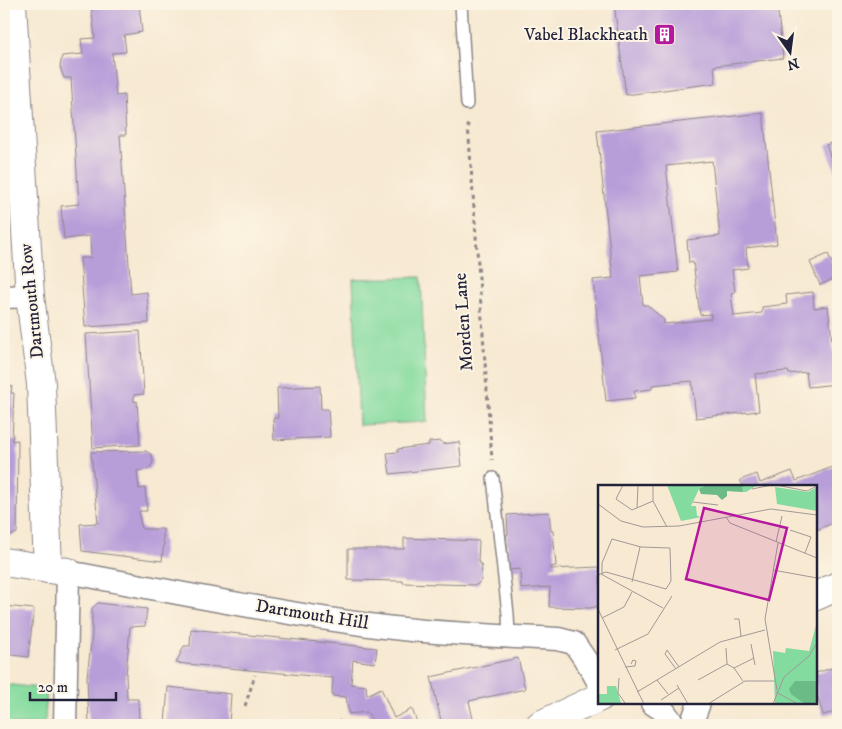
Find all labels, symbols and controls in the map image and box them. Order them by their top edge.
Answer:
building icon: Vabel Blackheath [652,23,676,47]
place label: Vabel Blackheath [523,24,649,46]
north arrow [764,28,814,78]
text: N [785,54,801,74]
street label: Dartmouth Row [15,242,49,360]
street label: Morden Lane [450,272,478,372]
inset map [598,485,817,704]
street label: Dartmouth Hill [254,595,371,635]
scale bar [30,669,116,701]
text: 20 m [38,678,68,697]

